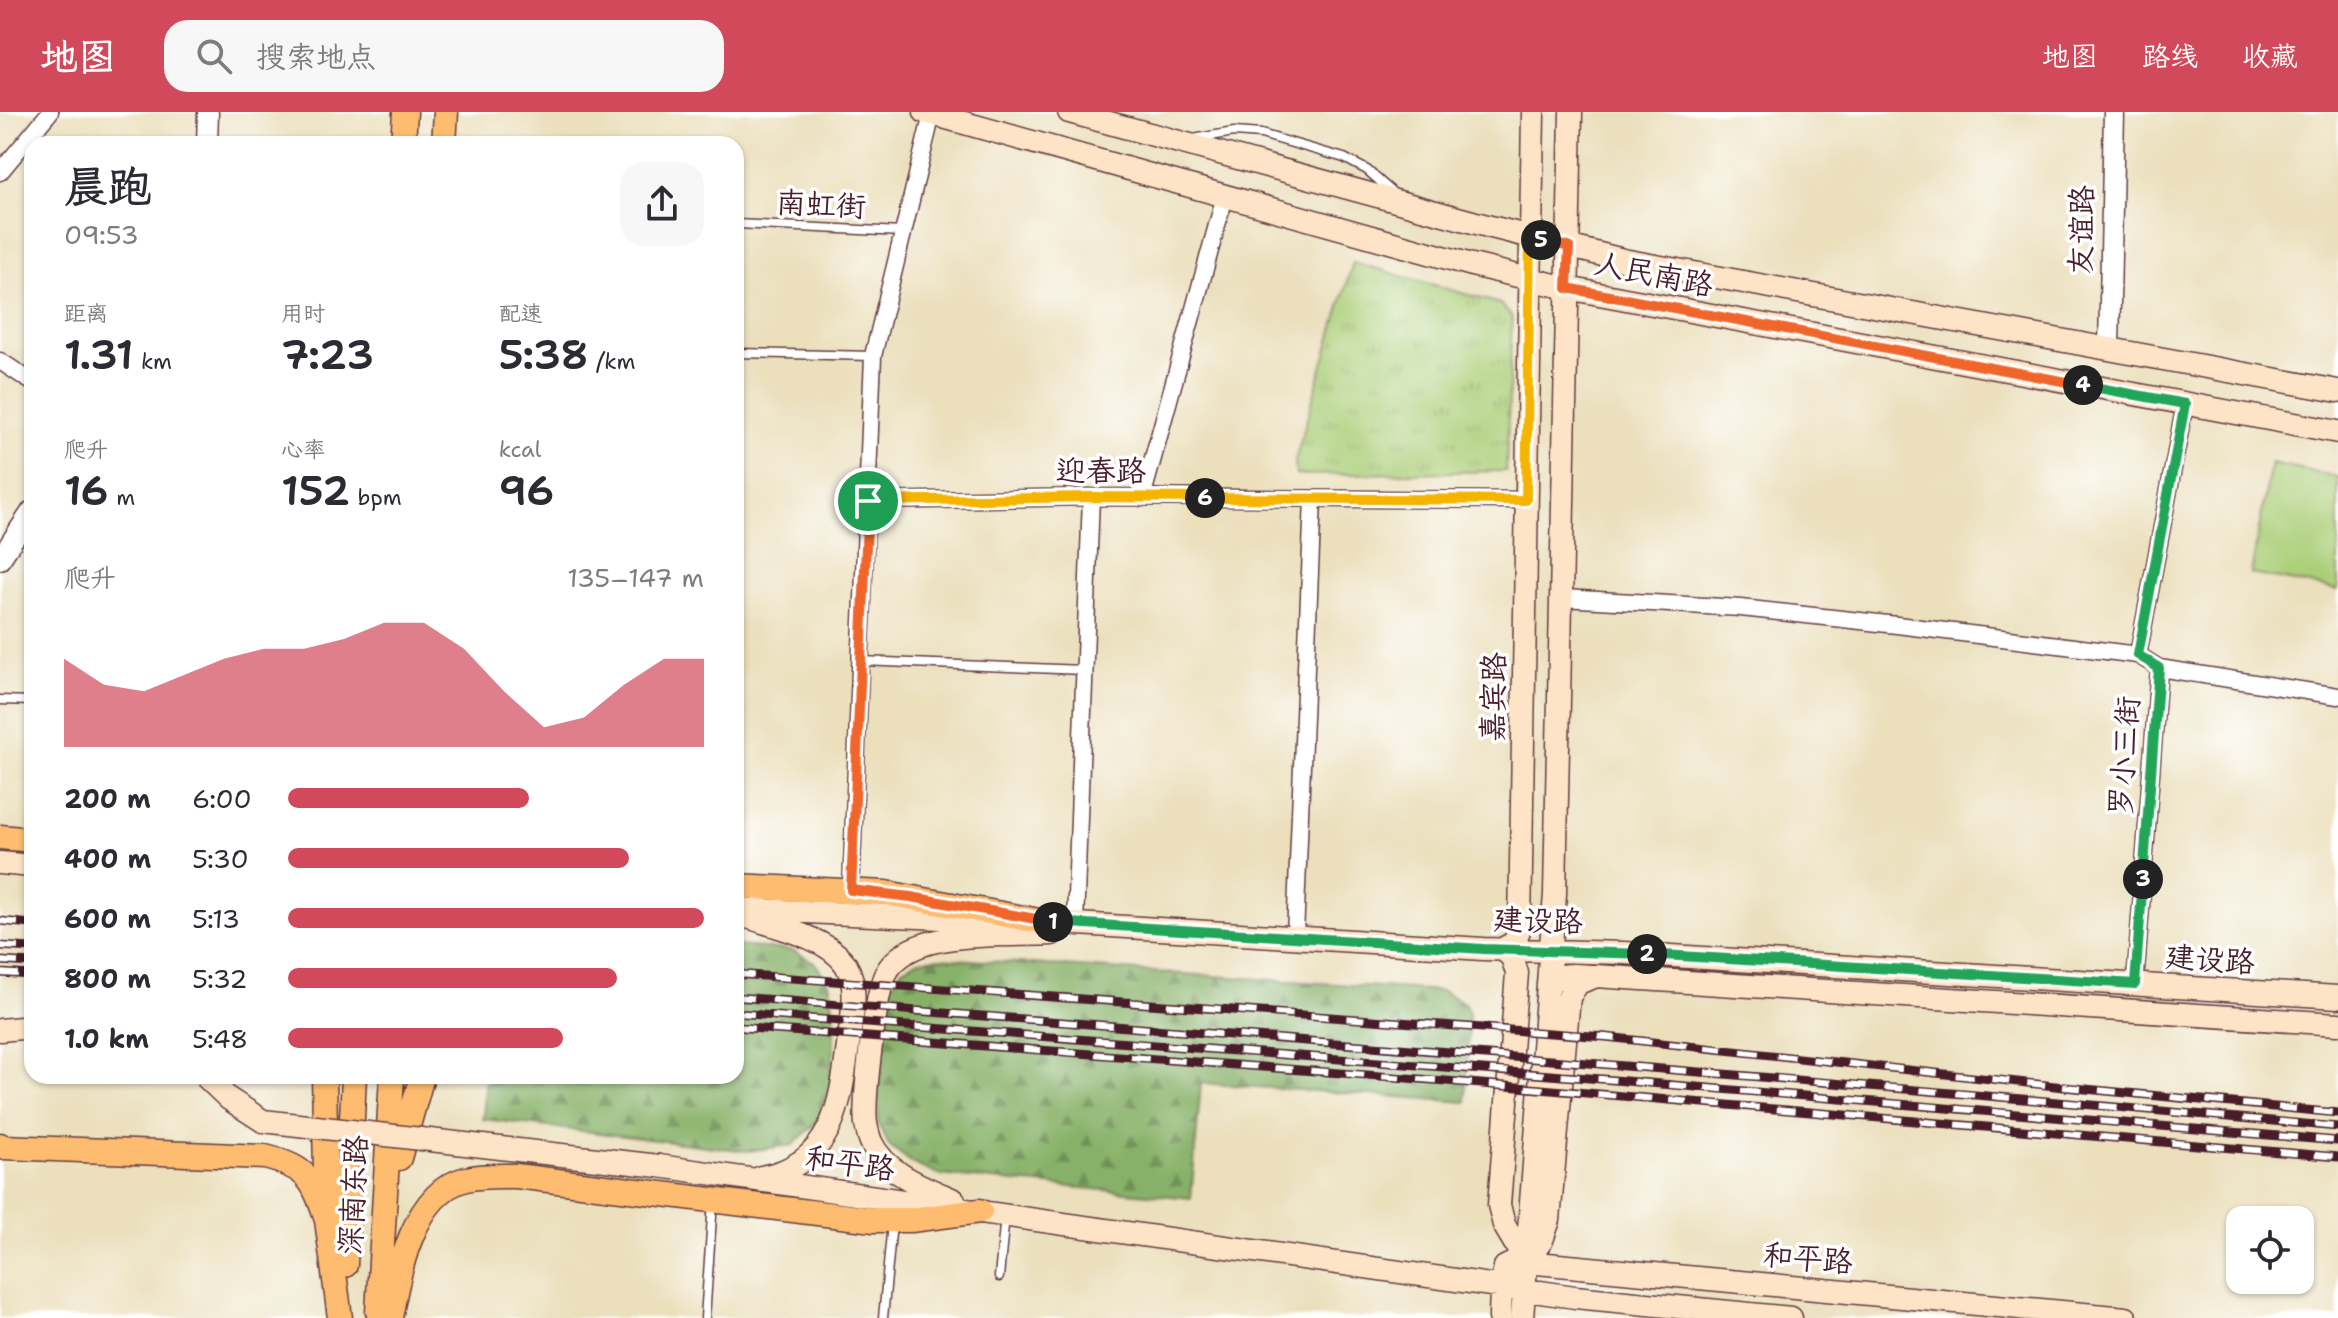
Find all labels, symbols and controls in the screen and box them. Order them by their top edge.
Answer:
search box [164,20,724,92]
text: 地图 [40,31,116,82]
icon: search [192,34,236,78]
text: 搜索地点 [256,36,376,77]
text: 地图 [2042,37,2098,75]
text: 路线 [2142,37,2198,75]
text: 收藏 [2242,37,2298,75]
text: 晨跑 [64,157,152,216]
button: share [620,162,704,246]
street label: 南虹街 [775,181,867,227]
street label: 友谊路 [2060,185,2102,275]
text: 09:53 [64,217,139,252]
pin: 5 [1521,220,1561,260]
text: 5 [1534,225,1548,254]
street label: 人民南路 [1591,242,1717,306]
text: 距离 [64,299,108,328]
text: 用时 [281,299,325,328]
text: 配速 [499,299,543,328]
text: 1.31 [64,328,133,382]
text: 7:23 [281,328,374,382]
text: 5:38 [499,328,589,382]
text: km [133,347,172,376]
text: /km [589,347,635,376]
pin: 4 [2063,365,2103,405]
text: 4 [2075,370,2091,399]
text: 爬升 [64,435,108,464]
text: 心率 [281,435,325,464]
text: kcal [499,435,541,464]
street label: 迎春路 [1056,450,1146,491]
text: 16 [64,464,109,518]
text: 152 [281,464,350,518]
text: 96 [499,464,554,518]
pin [834,467,902,535]
pin: 6 [1185,478,1225,518]
icon: arrive [846,479,890,523]
text: m [109,483,135,512]
text: bpm [350,483,402,512]
text: 6 [1197,483,1213,512]
text: 爬升 [64,560,116,595]
text: 135–147 m [567,560,704,595]
street label: 嘉宾路 [1472,652,1514,742]
street label: 罗小三街 [2099,695,2149,817]
text: 200 m [64,781,151,816]
text: 6:00 [192,781,252,816]
text: 400 m [64,841,151,876]
text: 5:30 [192,841,249,876]
pin: 3 [2123,859,2163,899]
text: 3 [2135,864,2151,893]
street label: 建设路 [1492,898,1584,942]
text: 600 m [64,901,151,936]
text: 5:13 [192,901,240,936]
pin: 1 [1033,902,1073,942]
text: 1 [1048,907,1058,936]
pin: 2 [1627,934,1667,974]
street label: 建设路 [2164,935,2256,983]
text: 2 [1639,939,1655,968]
text: 800 m [64,961,151,996]
text: 5:32 [192,961,247,996]
text: 1.0 km [64,1021,149,1056]
text: 5:48 [192,1021,248,1056]
street label: 深南东路 [329,1134,377,1256]
street label: 和平路 [803,1136,897,1190]
map controls [2226,1206,2314,1294]
button: locate [2226,1206,2314,1294]
street label: 和平路 [1761,1234,1855,1282]

